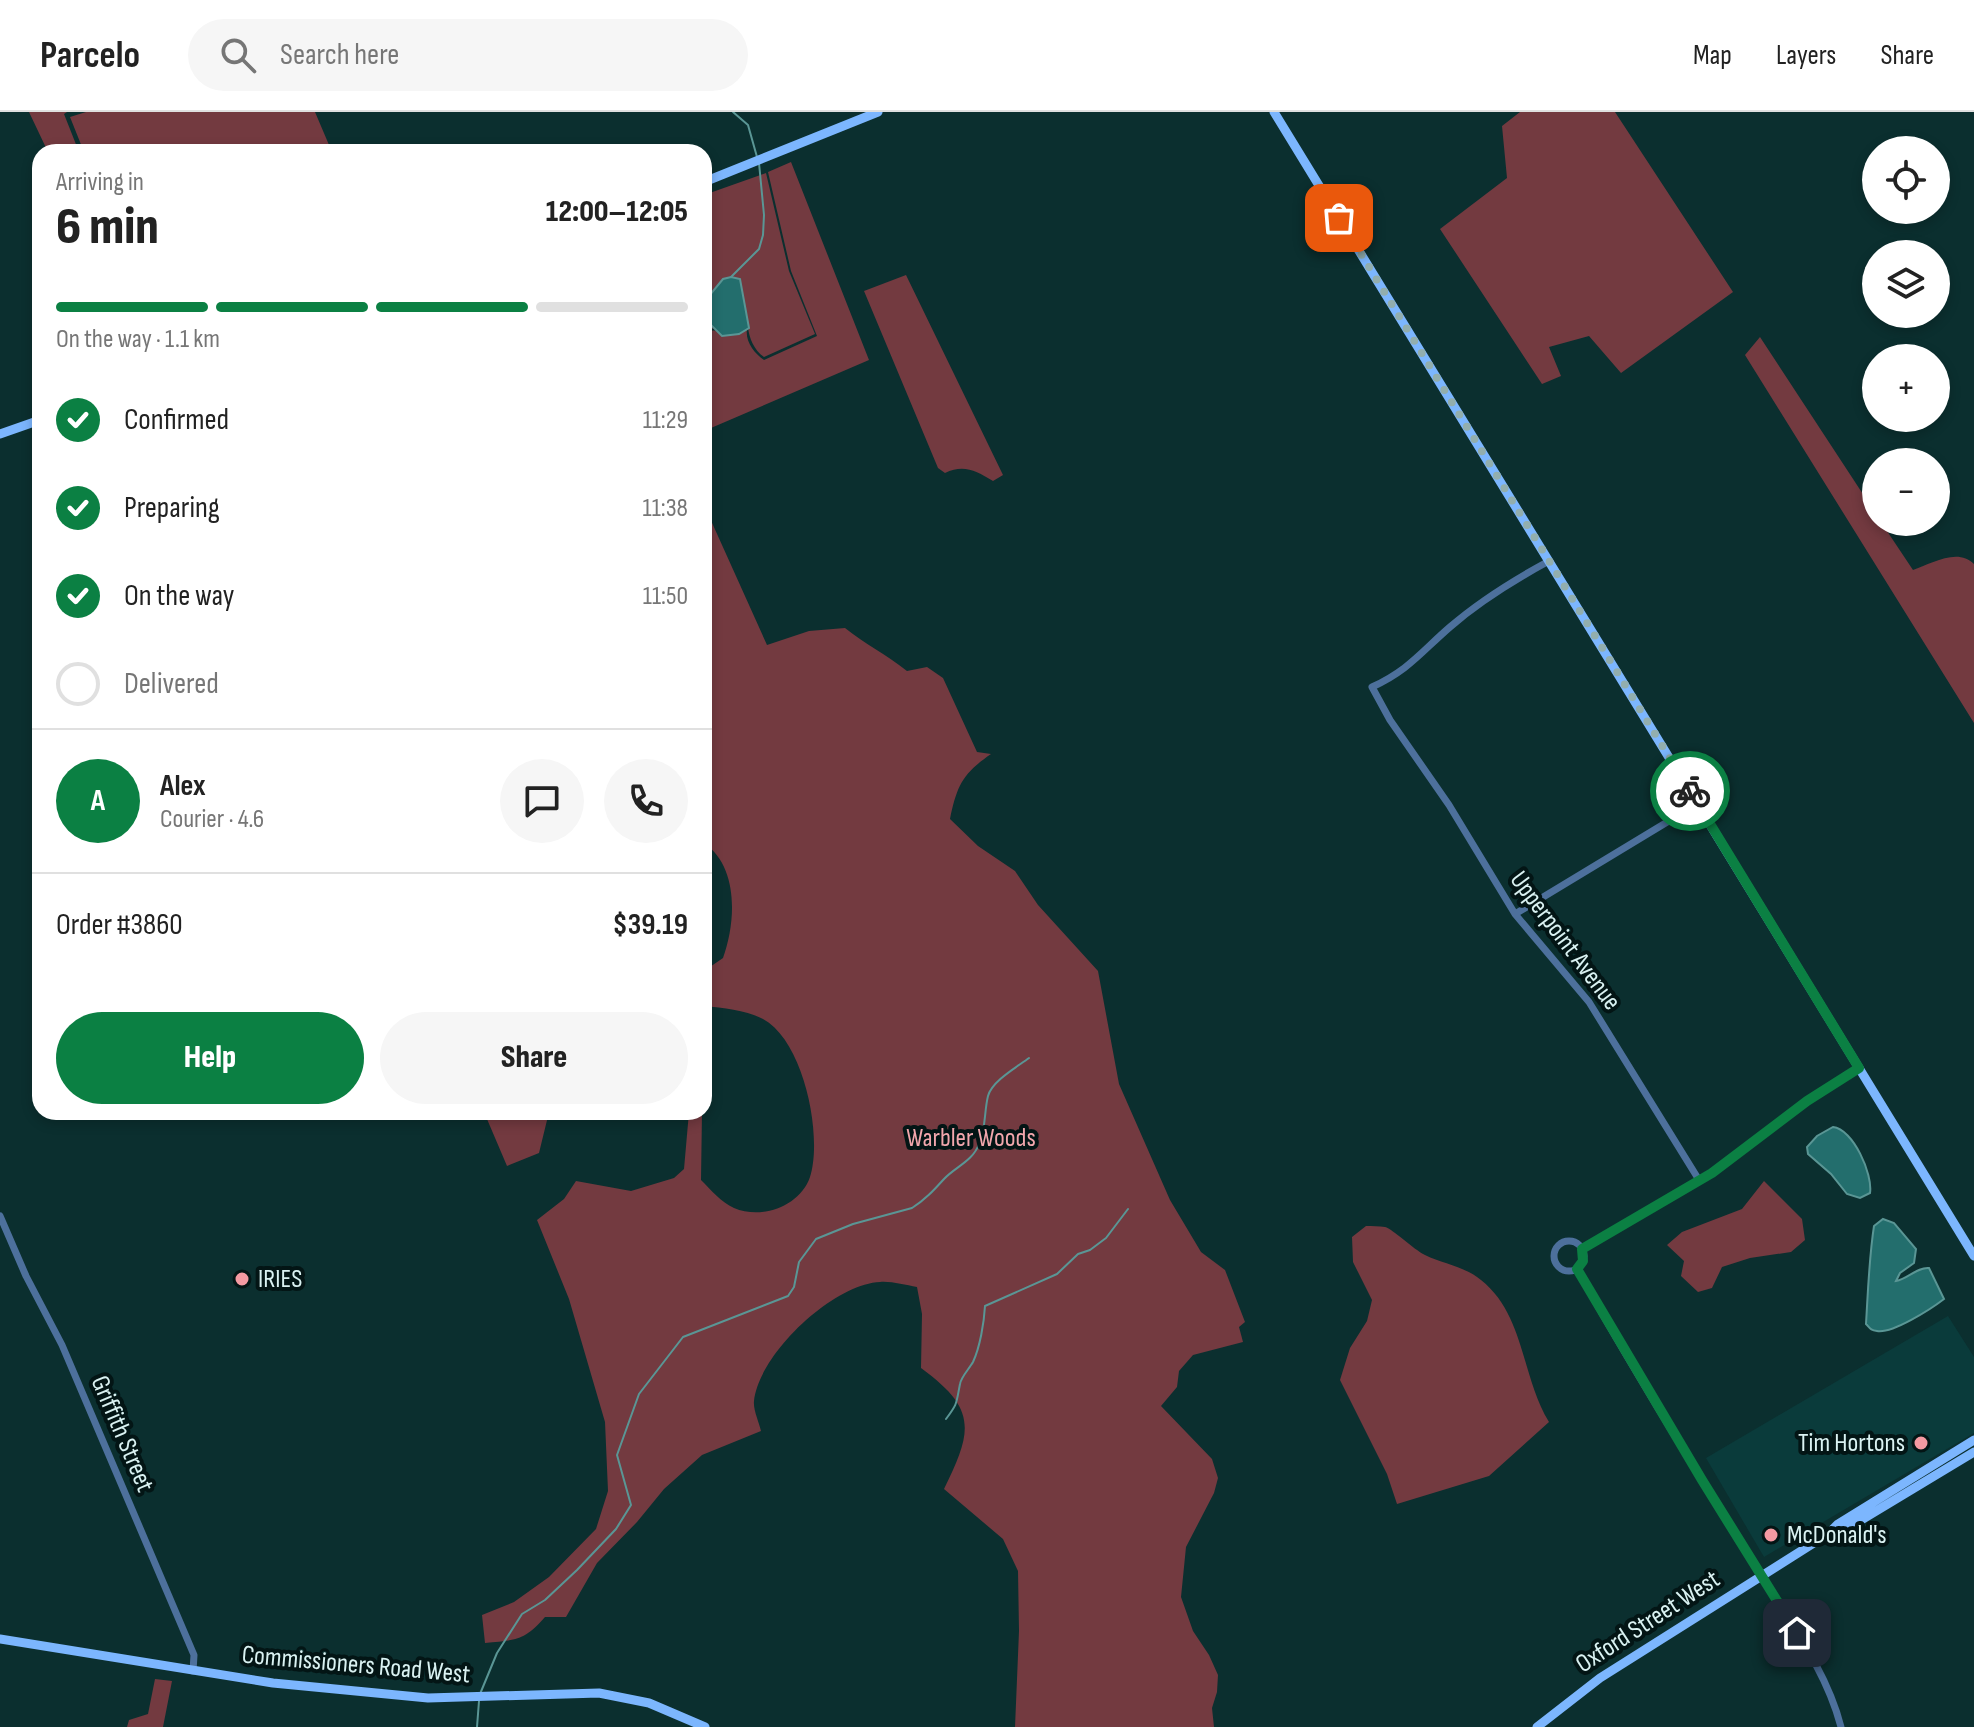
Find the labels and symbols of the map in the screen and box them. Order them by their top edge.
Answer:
pin [1305,184,1373,252]
courier [1650,751,1730,831]
street label: Upperpoint Avenue [1503,866,1627,1016]
park label: Warbler Woods [906,1123,1036,1154]
place label: IRIES [258,1264,302,1295]
marker: IRIES [233,1270,251,1288]
street label: Griffith Street [84,1371,160,1497]
place label: Tim Hortons [1798,1428,1905,1459]
marker: Tim Hortons [1912,1434,1930,1452]
place label: McDonald's [1787,1520,1887,1551]
marker: McDonald's [1762,1526,1780,1544]
street label: Oxford Street West [1570,1564,1726,1680]
pin [1763,1599,1831,1667]
street label: Commissioners Road West [240,1640,472,1690]

